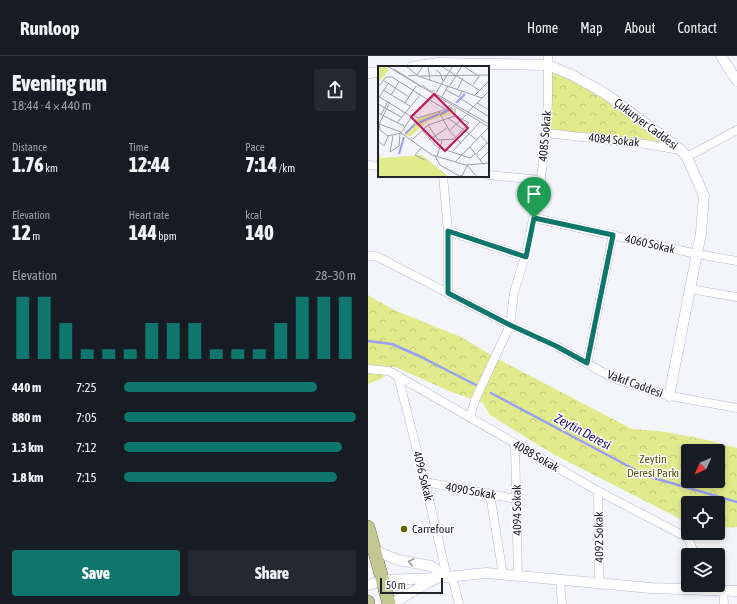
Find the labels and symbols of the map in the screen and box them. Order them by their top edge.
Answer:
inset map [378,66,489,177]
street label: Çukuryer Caddesi [611,96,681,152]
street label: 4085 Sokak [536,109,554,162]
street label: 4084 Sokak [588,130,641,150]
pin [517,177,551,218]
street label: 4060 Sokak [624,231,677,257]
street label: Vakıf Caddesi [605,367,665,401]
water label: Zeytin Deresi [552,410,614,453]
street label: 4088 Sokak [510,437,562,475]
north arrow [681,444,725,488]
street label: 4096 Sokak [410,450,436,503]
park label: Zeytin Deresi Parkı [627,452,679,480]
street label: 4090 Sokak [445,480,498,502]
street label: 4094 Sokak [510,484,524,536]
street label: 4092 Sokak [592,511,606,563]
place label: Carrefour [412,522,454,536]
marker: Carrefour [399,524,409,534]
one-way arrow [408,558,415,567]
scale bar [380,576,443,595]

